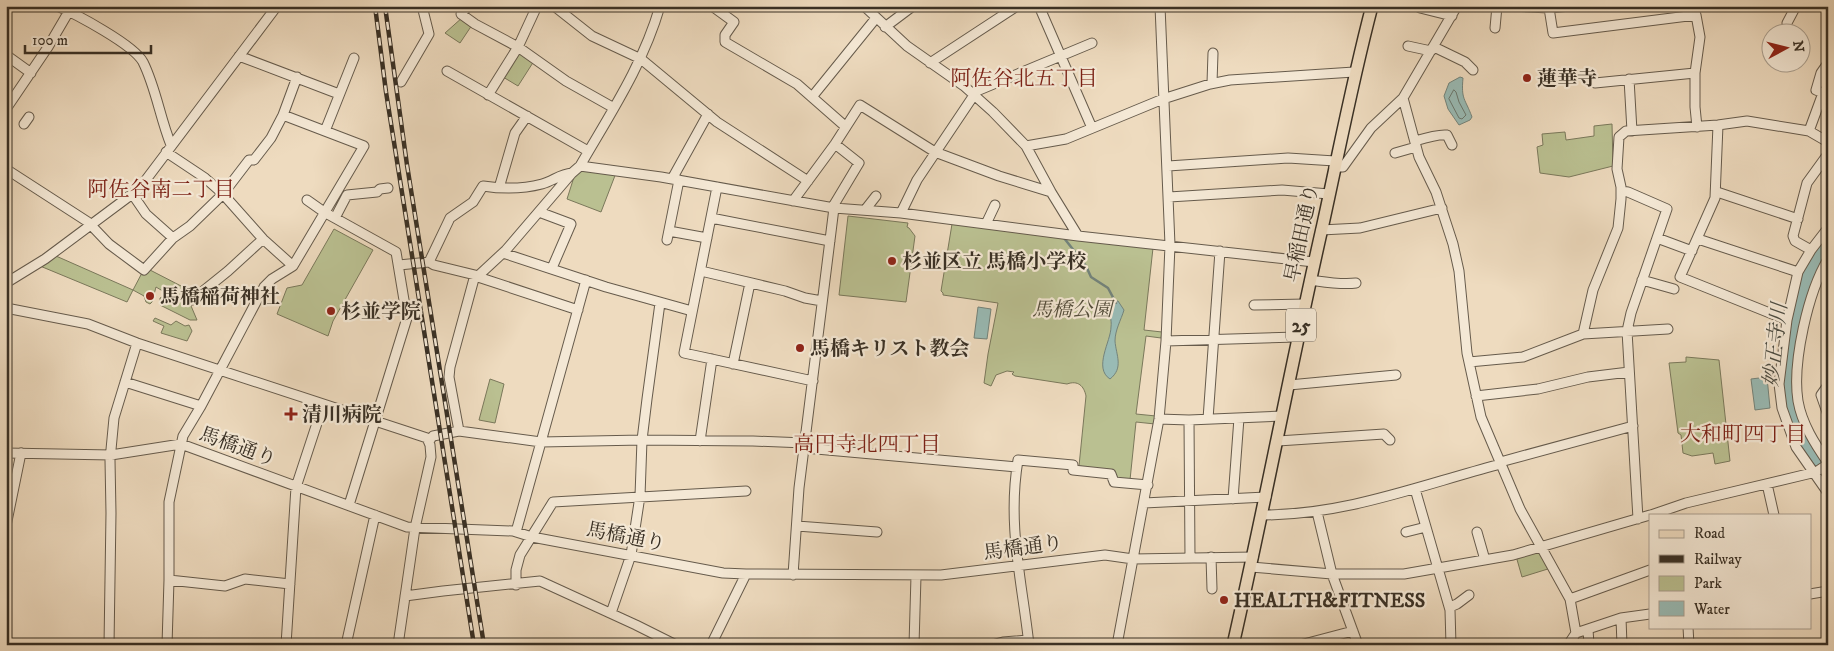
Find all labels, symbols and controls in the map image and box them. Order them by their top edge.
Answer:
scale bar [25,22,151,54]
north arrow [1762,22,1812,72]
text: 100 m [32,31,68,50]
text: N [1788,40,1808,54]
district label: 阿佐谷北五丁目 [951,66,1098,92]
place label: 蓮華寺 [1537,67,1597,92]
marker: 蓮華寺 [1521,72,1533,84]
district label: 阿佐谷南二丁目 [88,177,235,203]
street label: 早稲田通り [1280,182,1325,285]
place label: 杉並区立 馬橋小学校 [902,250,1086,275]
marker: 杉並区立 馬橋小学校 [886,255,898,267]
place label: 馬橋稲荷神社 [160,285,280,310]
marker: 馬橋稲荷神社 [144,290,156,302]
park label: 馬橋公園 [1032,298,1115,323]
place label: 杉並学院 [341,300,421,325]
water label: 妙正寺川 [1759,300,1794,388]
marker: 杉並学院 [325,305,337,317]
road number: 25 [1286,308,1316,342]
place label: 馬橋キリスト教会 [810,337,970,362]
marker: 馬橋キリスト教会 [794,342,806,354]
place label: 清川病院 [302,403,382,428]
marker: 清川病院 [284,407,298,421]
street label: 馬橋通り [196,422,279,473]
district label: 大和町四丁目 [1680,422,1806,448]
district label: 高円寺北四丁目 [794,432,941,458]
legend [1649,514,1812,628]
street label: 馬橋通り [584,518,667,557]
text: Road [1694,524,1726,543]
street label: 馬橋通り [982,531,1065,566]
text: Railway [1694,550,1742,569]
text: Park [1694,574,1723,593]
place label: HEALTH&FITNESS [1234,589,1425,614]
marker: HEALTH&FITNESS [1218,594,1230,606]
text: Water [1693,600,1730,619]

